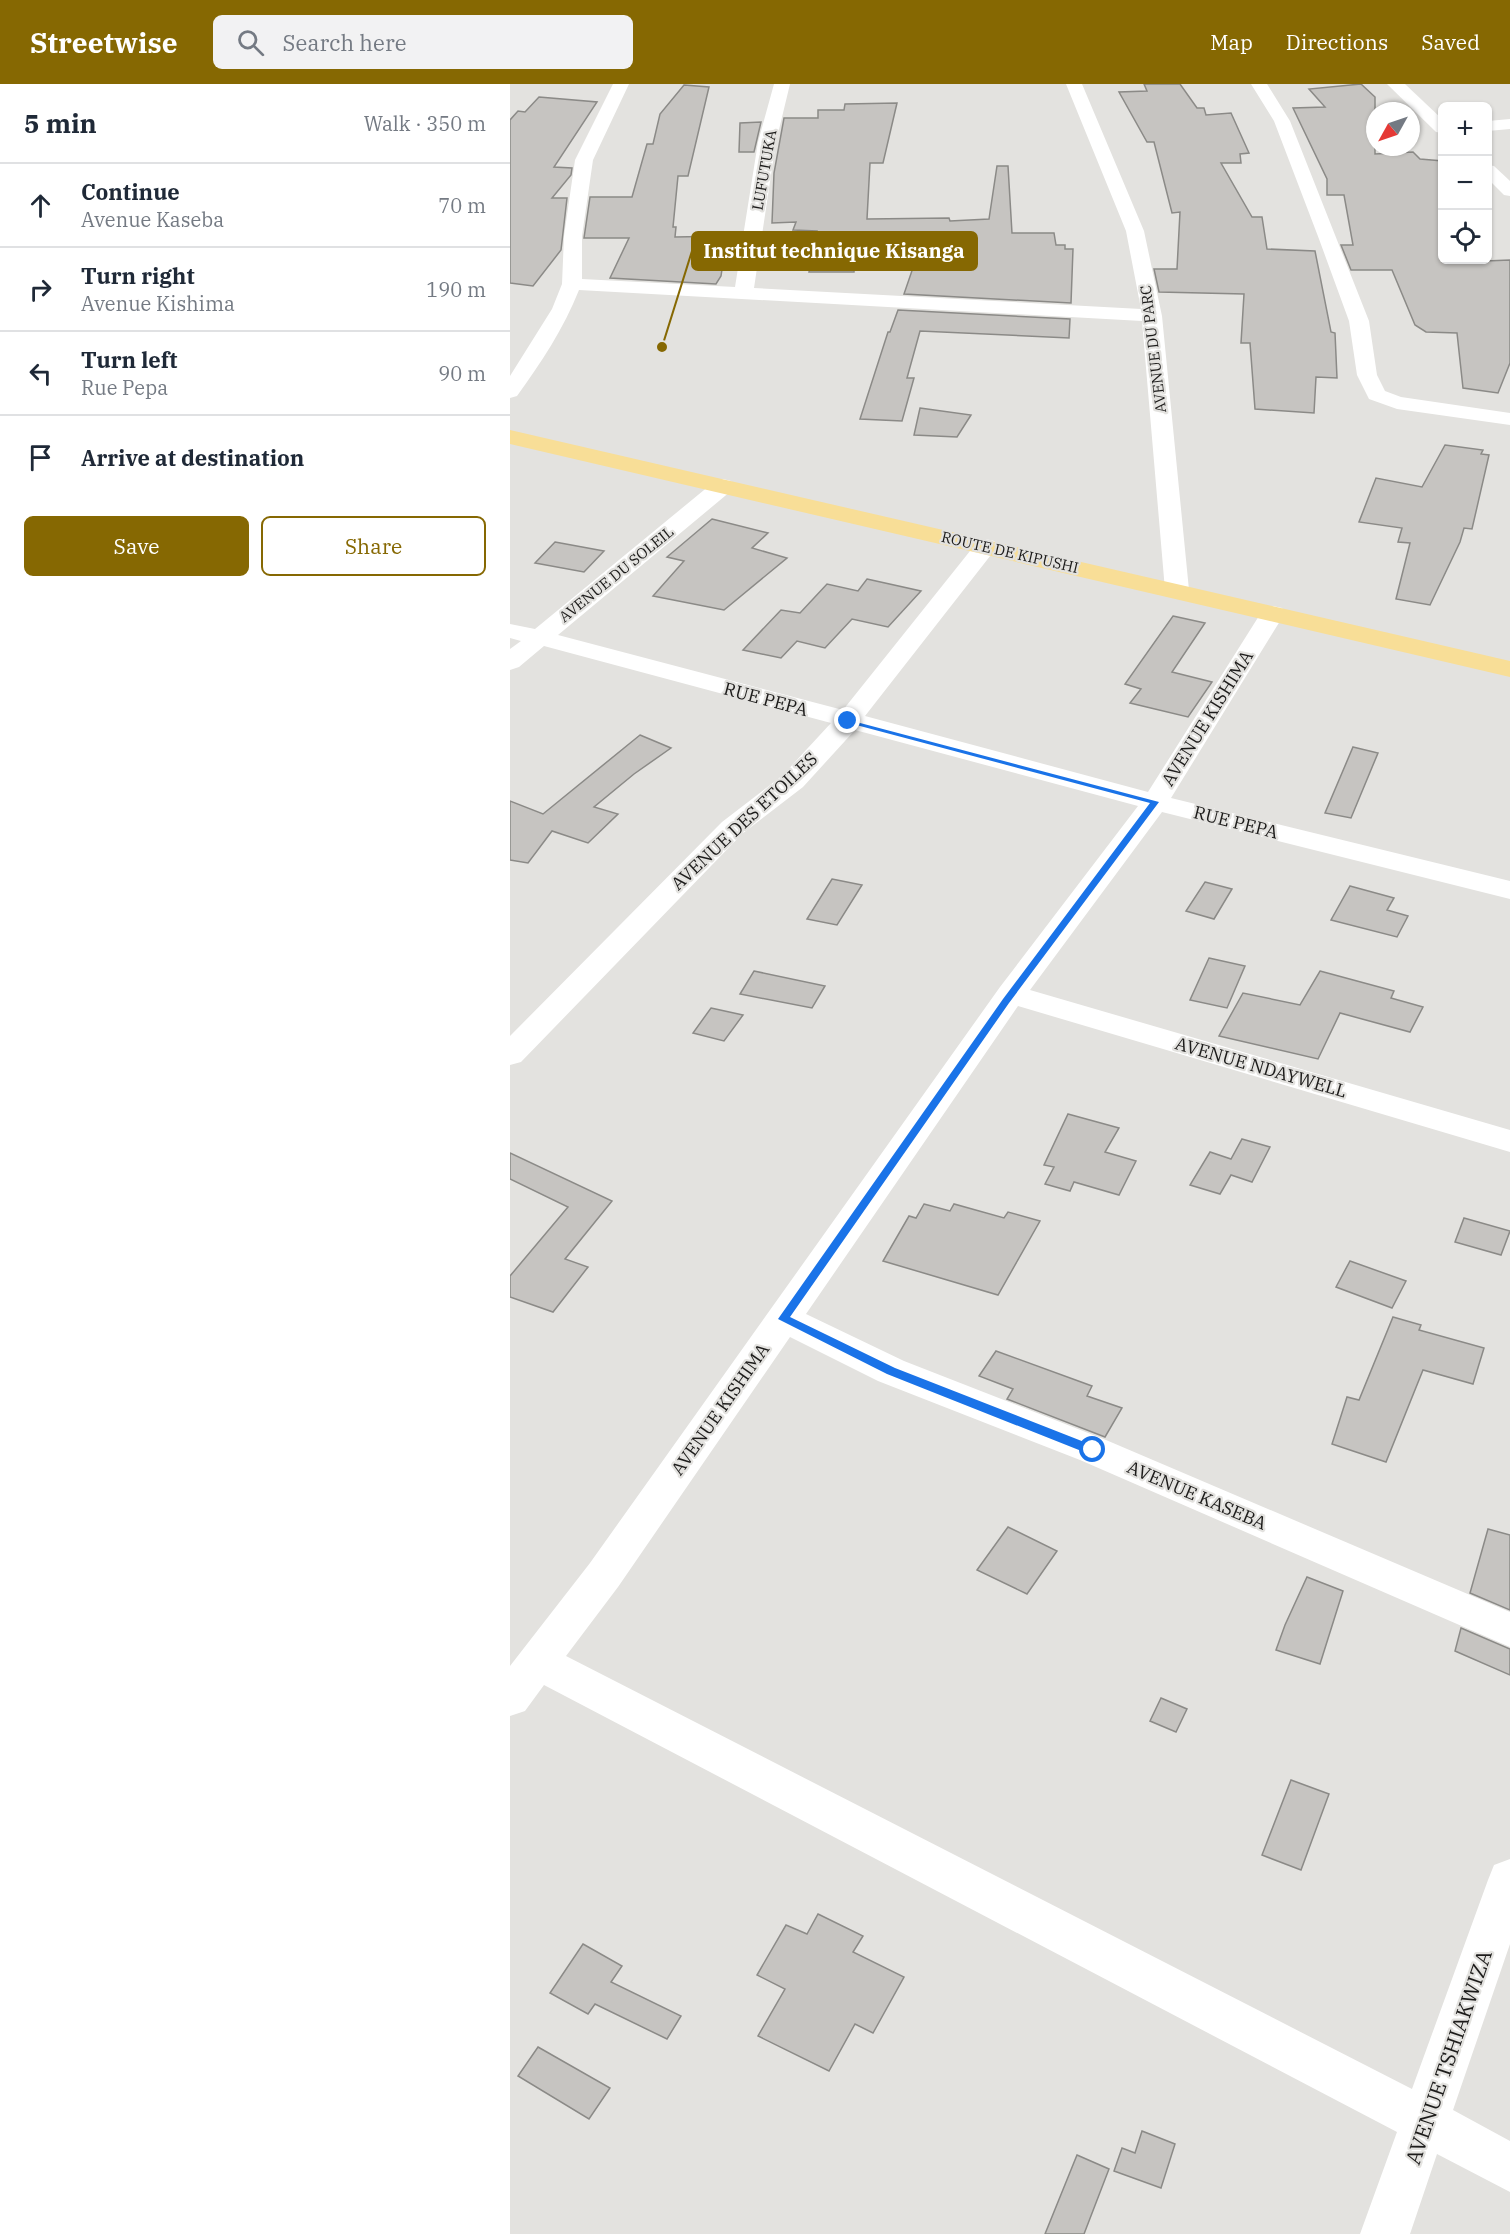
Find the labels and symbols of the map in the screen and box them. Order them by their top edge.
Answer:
north arrow [1366,102,1420,156]
street label: LUFUTUKA [748,128,781,212]
callout: Institut technique Kisanga [692,232,977,270]
text: Institut technique Kisanga [703,237,965,264]
street label: AVENUE DU PARC [1136,284,1170,414]
street label: AVENUE DU SOLEIL [555,522,677,626]
street label: ROUTE DE KIPUSHI [940,527,1080,577]
street label: AVENUE KISHIMA [1156,645,1258,790]
street label: RUE PEPA [721,677,811,721]
route end [834,707,860,733]
street label: AVENUE DES ETOILES [666,747,822,895]
street label: RUE PEPA [1191,800,1281,844]
street label: AVENUE NDAYWELL [1173,1031,1349,1103]
street label: AVENUE KISHIMA [666,1338,774,1479]
route start [1079,1436,1105,1462]
street label: AVENUE KASEBA [1124,1455,1271,1535]
street label: AVENUE TSHIAKWIZA [1398,1945,1498,2168]

